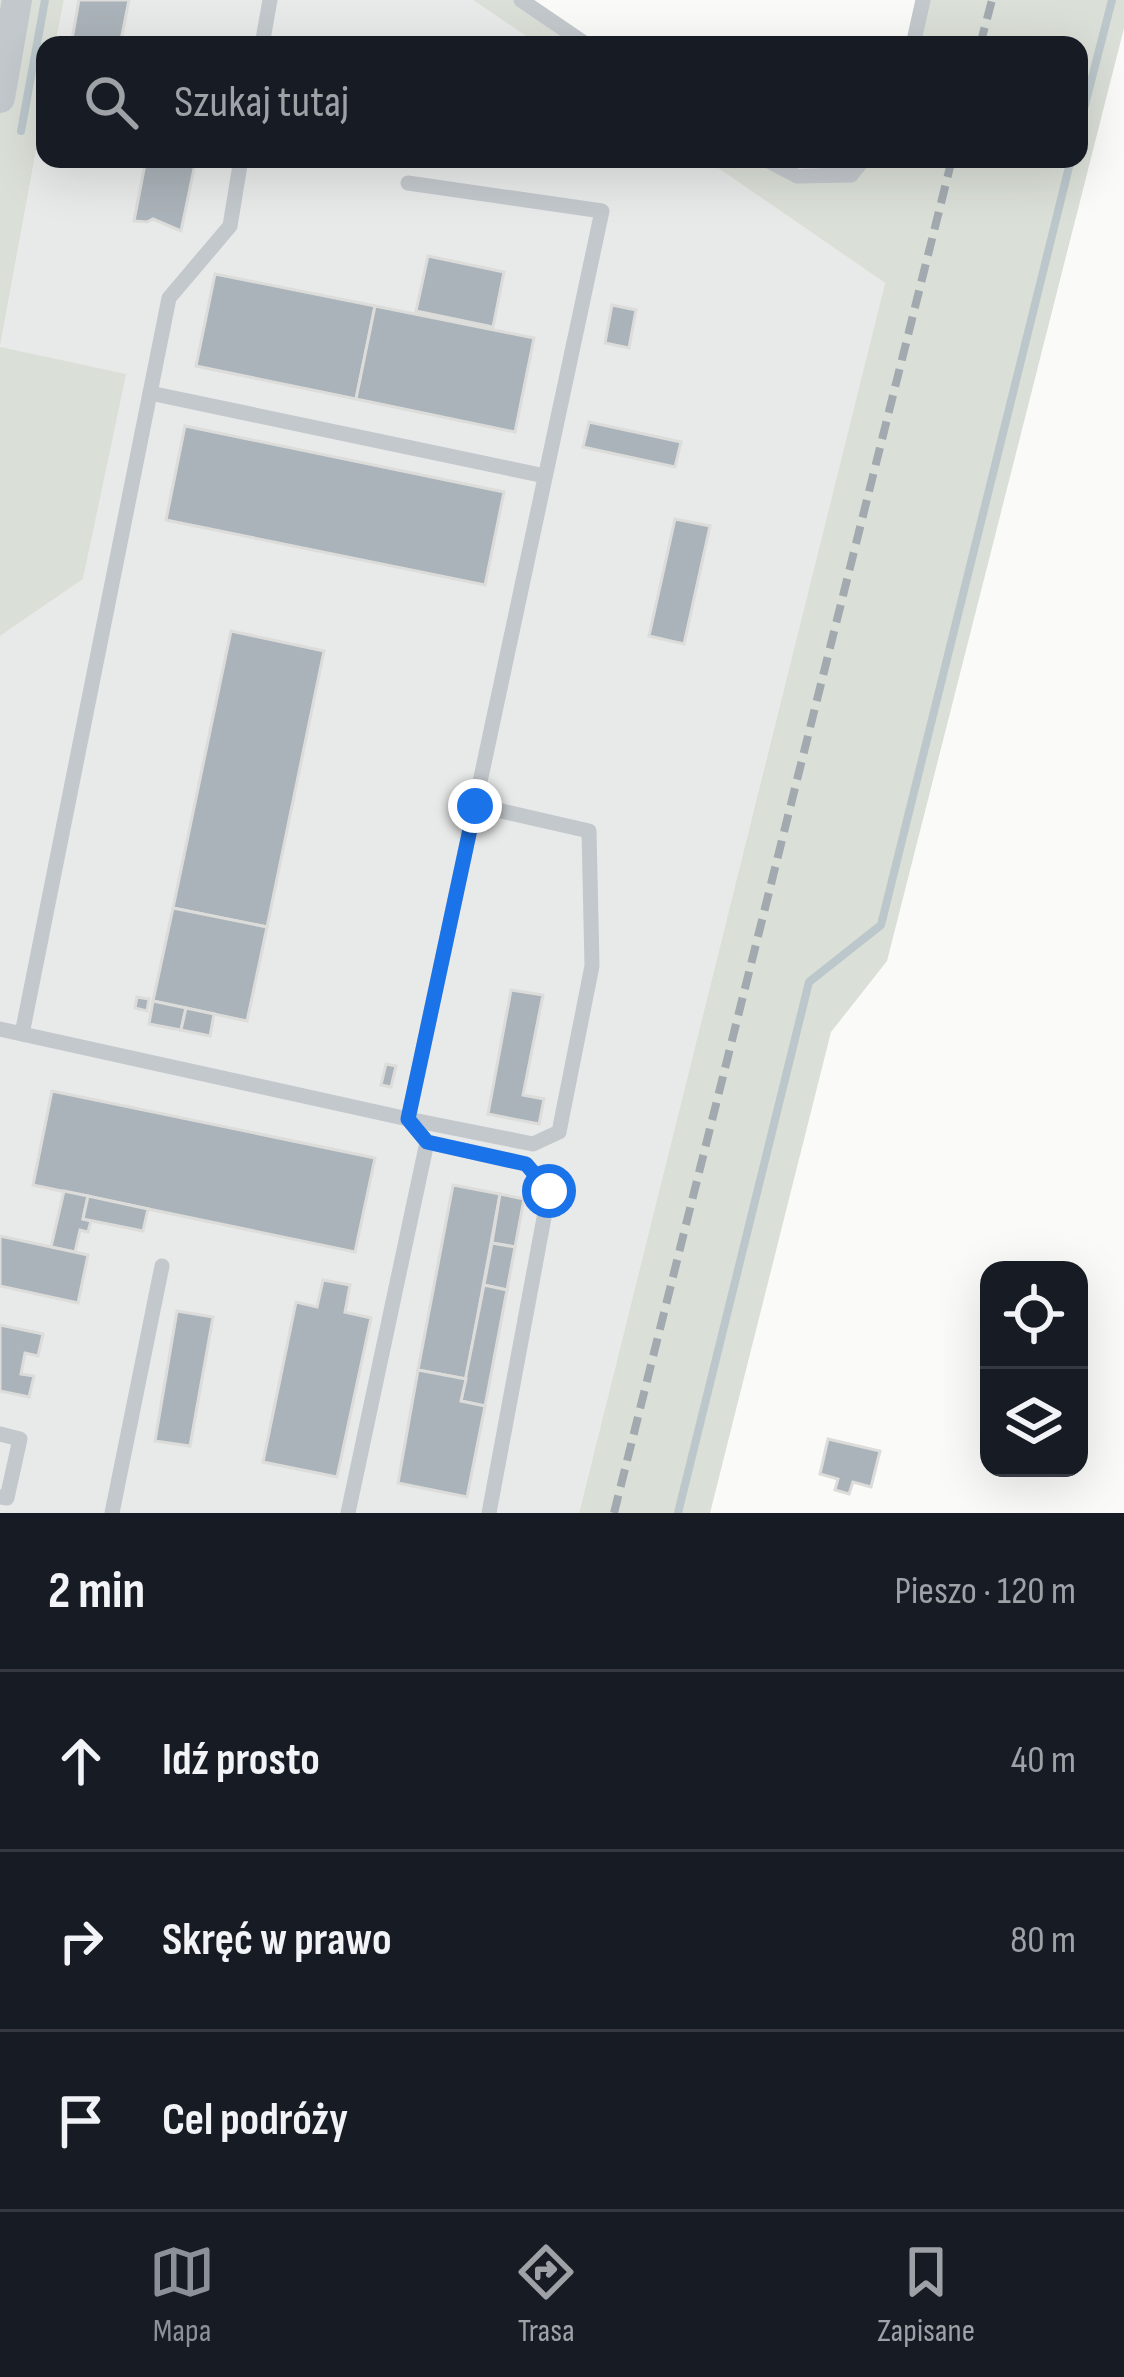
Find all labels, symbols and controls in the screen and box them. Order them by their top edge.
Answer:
search box [36,36,1088,168]
icon: search [78,69,144,135]
text: Szukaj tutaj [174,75,349,130]
route end [448,779,502,833]
route start [522,1164,576,1218]
map controls [980,1261,1088,1477]
button: locate [980,1261,1088,1369]
button: layers [980,1369,1088,1477]
text: 2 min [48,1561,145,1622]
text: Pieszo · 120 m [895,1568,1076,1615]
icon: ahead [48,1728,114,1794]
text: Idź prosto [162,1733,320,1788]
text: 40 m [1011,1737,1076,1784]
icon: right [48,1908,114,1974]
text: Skręć w prawo [162,1913,392,1968]
text: 80 m [1010,1917,1076,1964]
icon: arrive [48,2088,114,2154]
text: Cel podróży [162,2093,348,2148]
tab: Mapa [149,2239,215,2351]
tab: Trasa [513,2239,579,2351]
tab: Zapisane [877,2239,975,2351]

